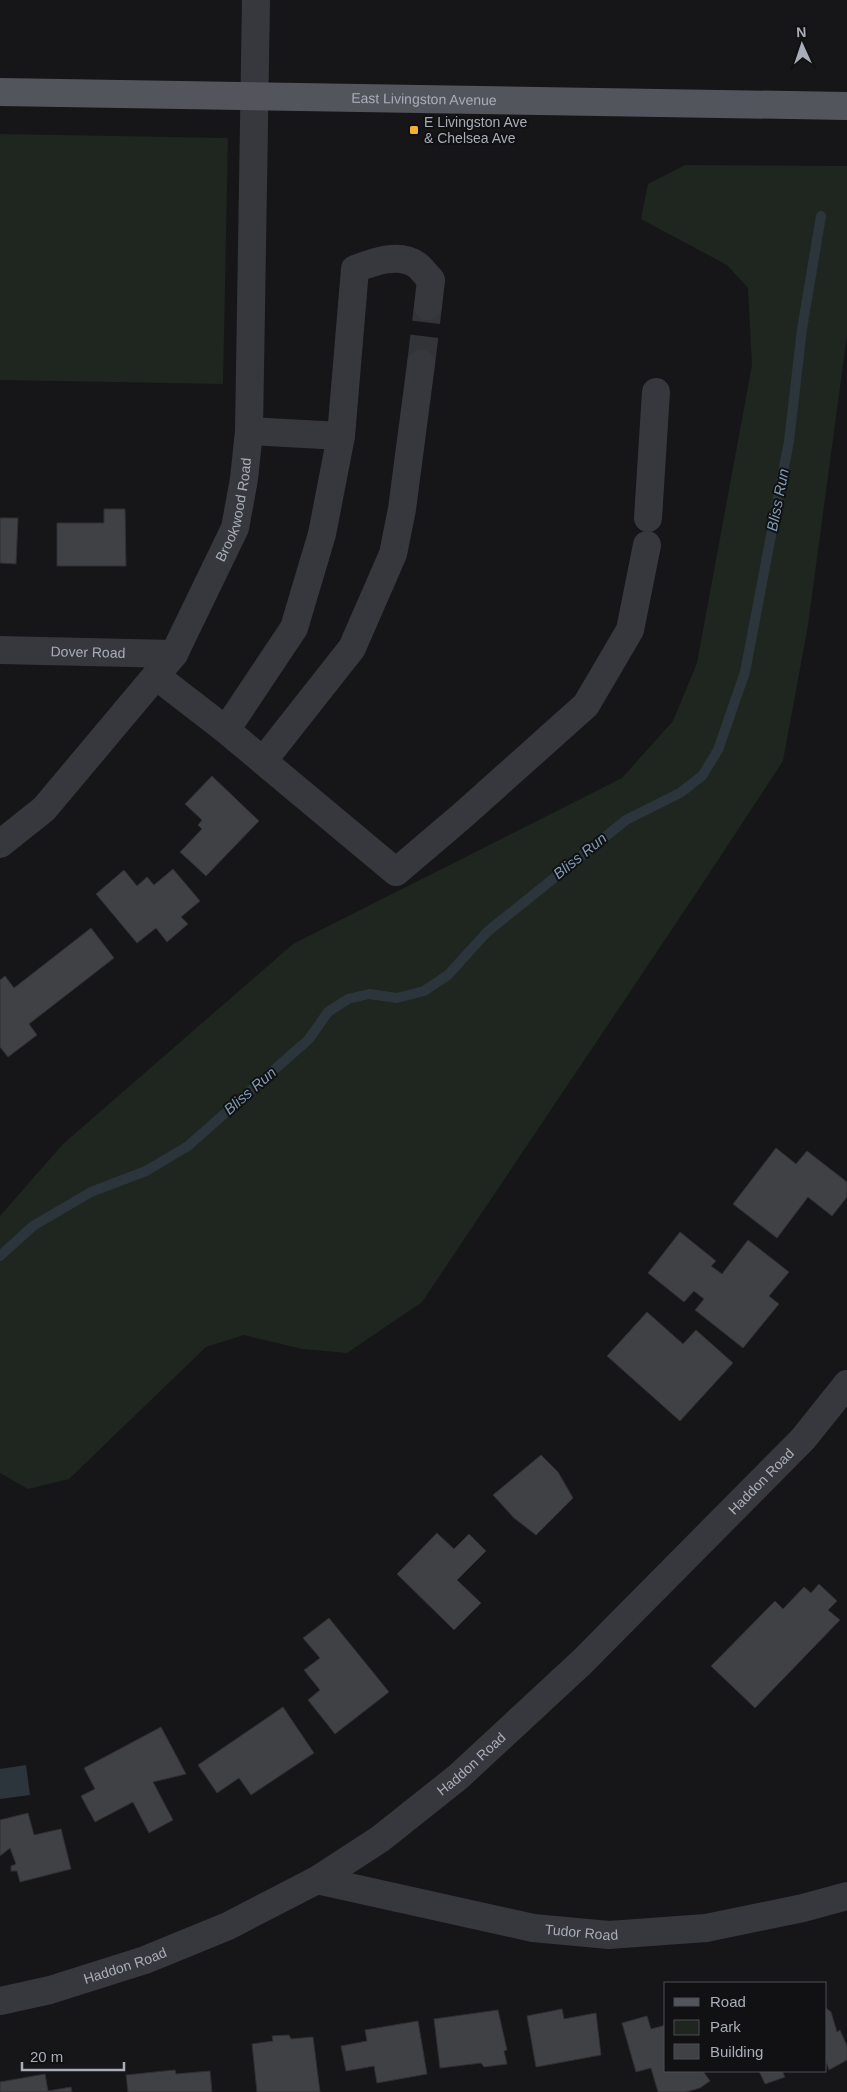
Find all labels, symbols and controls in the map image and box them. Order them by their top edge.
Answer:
north arrow [777,20,827,70]
text: N [796,24,807,40]
street label: East Livingston Avenue [351,90,497,108]
place label: E Livingston Ave & Chelsea Ave [424,114,527,146]
marker: E Livingston Ave & Chelsea Ave [408,124,420,136]
street label: Brookwood Road [212,457,254,564]
water label: Bliss Run [763,467,792,533]
street label: Dover Road [50,643,126,661]
water label: Bliss Run [550,829,610,882]
water label: Bliss Run [220,1063,279,1118]
street label: Haddon Road [725,1445,797,1518]
street label: Haddon Road [434,1729,509,1799]
street label: Tudor Road [544,1921,619,1943]
street label: Haddon Road [81,1944,169,1987]
legend [664,1982,827,2072]
text: Road [710,1993,746,2010]
text: Park [710,2018,741,2035]
scale bar [22,2040,125,2072]
text: Building [710,2043,763,2060]
text: 20 m [30,2048,63,2065]

